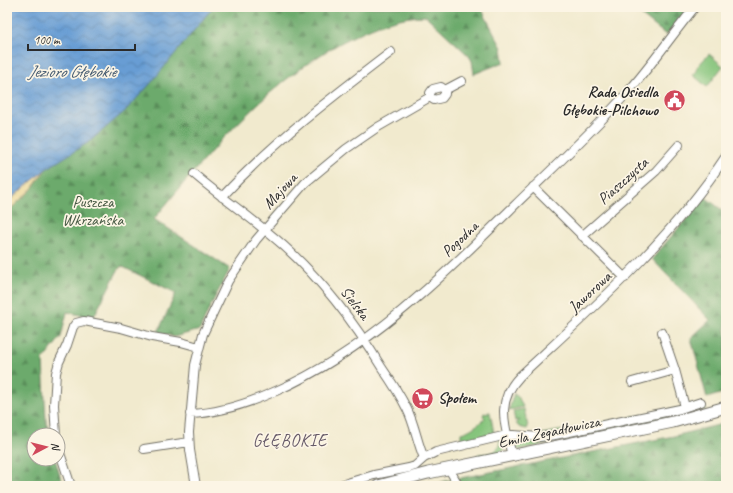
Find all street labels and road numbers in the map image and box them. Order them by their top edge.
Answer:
street label: Piaszczysta [593,152,653,209]
street label: Majowa [258,168,303,213]
street label: Pogodna [437,216,484,261]
street label: Jaworowa [563,266,617,318]
street label: Sielska [336,282,375,325]
street label: Emila Zegadłowicza [496,411,603,453]

